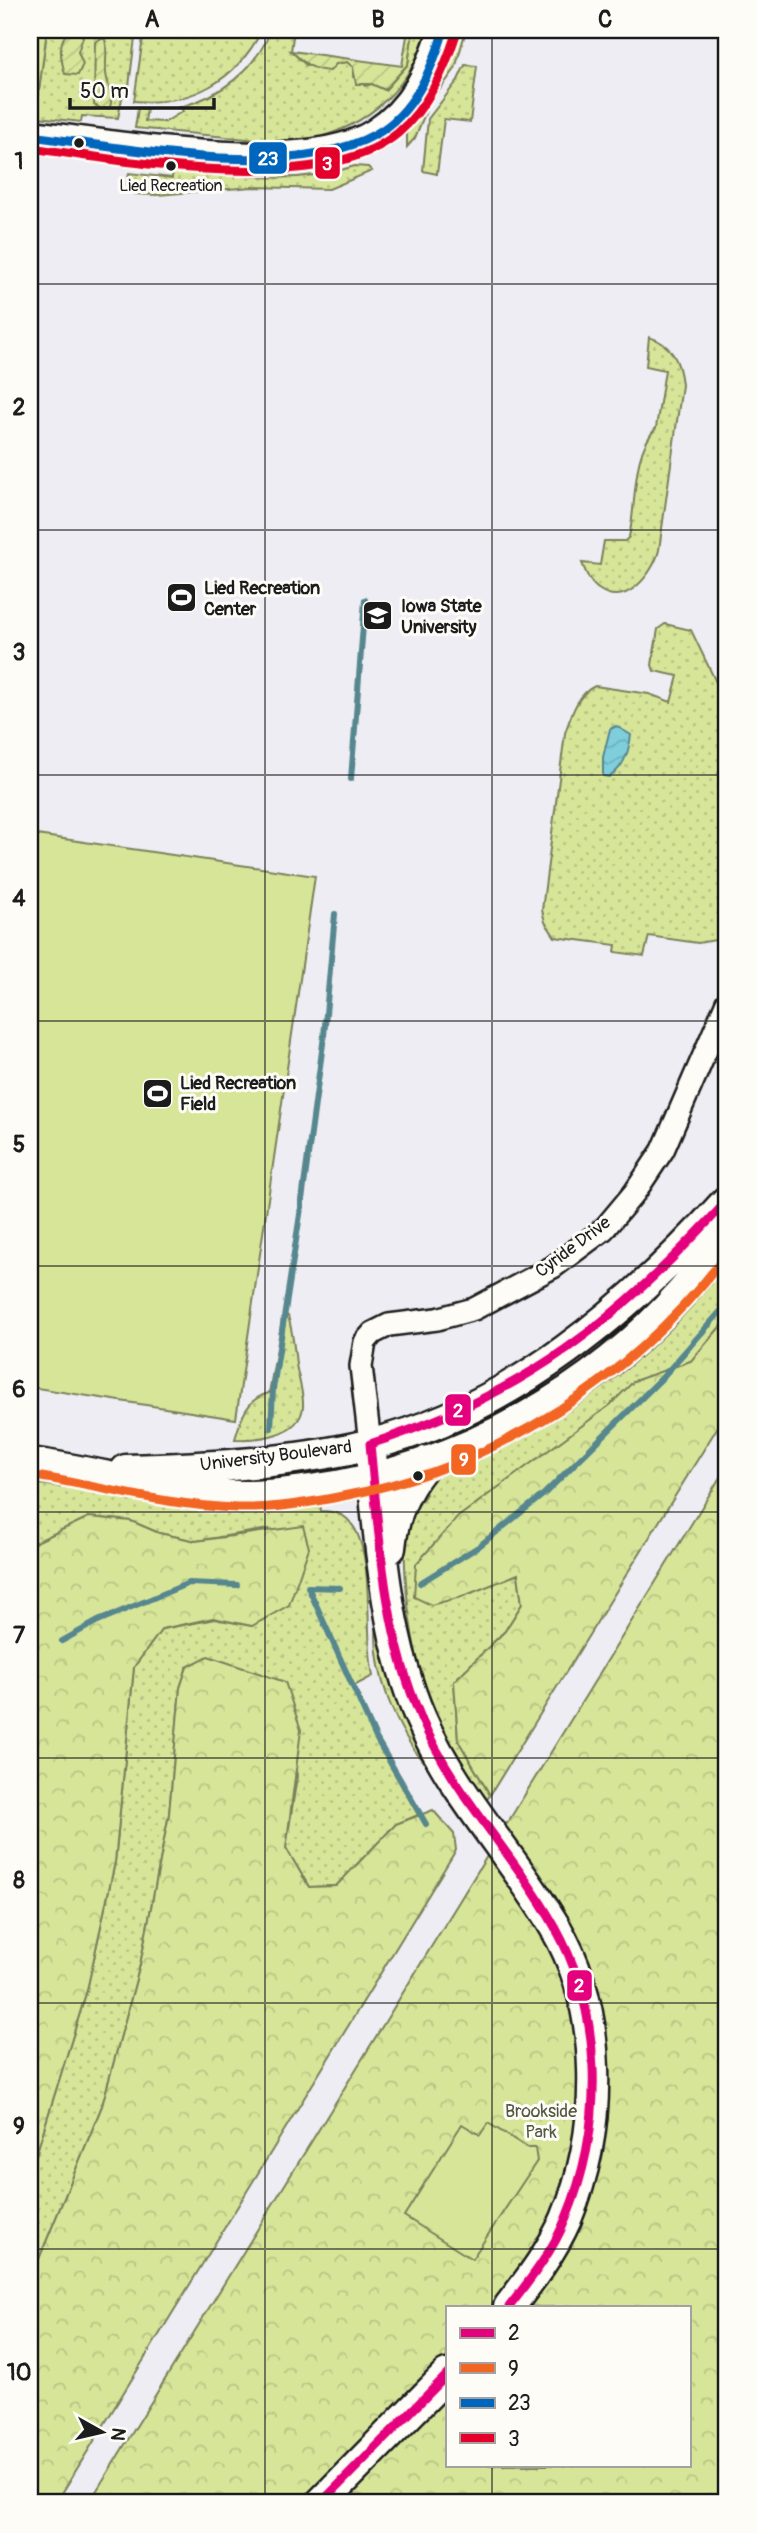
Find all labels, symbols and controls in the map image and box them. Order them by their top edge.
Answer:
text: A [145,5,160,34]
text: B [371,5,385,34]
text: C [598,5,612,34]
scale bar [70,66,214,110]
text: 50 m [80,78,129,105]
unlabelled marker [72,136,86,150]
line badge: 23 [248,141,288,175]
line badge: 3 [314,146,341,180]
text: 1 [15,147,24,176]
text: 23 [258,147,278,171]
text: 3 [322,152,332,176]
marker: Lied Recreation [164,159,178,173]
place label: Lied Recreation [119,176,223,196]
text: 2 [13,393,26,422]
place label: Lied Recreation Center [204,577,320,621]
sports icon: Lied Recreation Center [164,581,198,615]
place label: Iowa State University [401,595,483,639]
school or university icon: Iowa State University [361,599,395,633]
text: 3 [13,638,25,667]
text: 4 [12,884,26,913]
place label: Lied Recreation Field [180,1072,296,1116]
sports icon: Lied Recreation Field [140,1076,174,1110]
text: 5 [13,1130,25,1159]
street label: Cyride Drive [531,1211,615,1283]
text: 6 [12,1375,26,1404]
line badge: 2 [444,1393,472,1427]
text: 2 [453,1399,464,1423]
street label: University Boulevard [199,1435,353,1477]
line badge: 9 [450,1443,477,1476]
text: 9 [459,1448,469,1472]
unlabelled marker [411,1469,425,1483]
text: 7 [13,1621,26,1650]
text: 8 [13,1866,25,1895]
line badge: 2 [566,1969,593,2002]
text: 2 [574,1974,585,1998]
park label: Brookside Park [505,2100,577,2144]
text: 9 [13,2112,25,2141]
legend [446,2306,690,2466]
text: 2 [508,2320,520,2347]
text: 9 [508,2356,519,2383]
text: 10 [7,2358,31,2387]
text: 23 [508,2390,531,2417]
north arrow [66,2396,136,2466]
text: N [105,2426,131,2442]
text: 3 [508,2426,520,2453]

